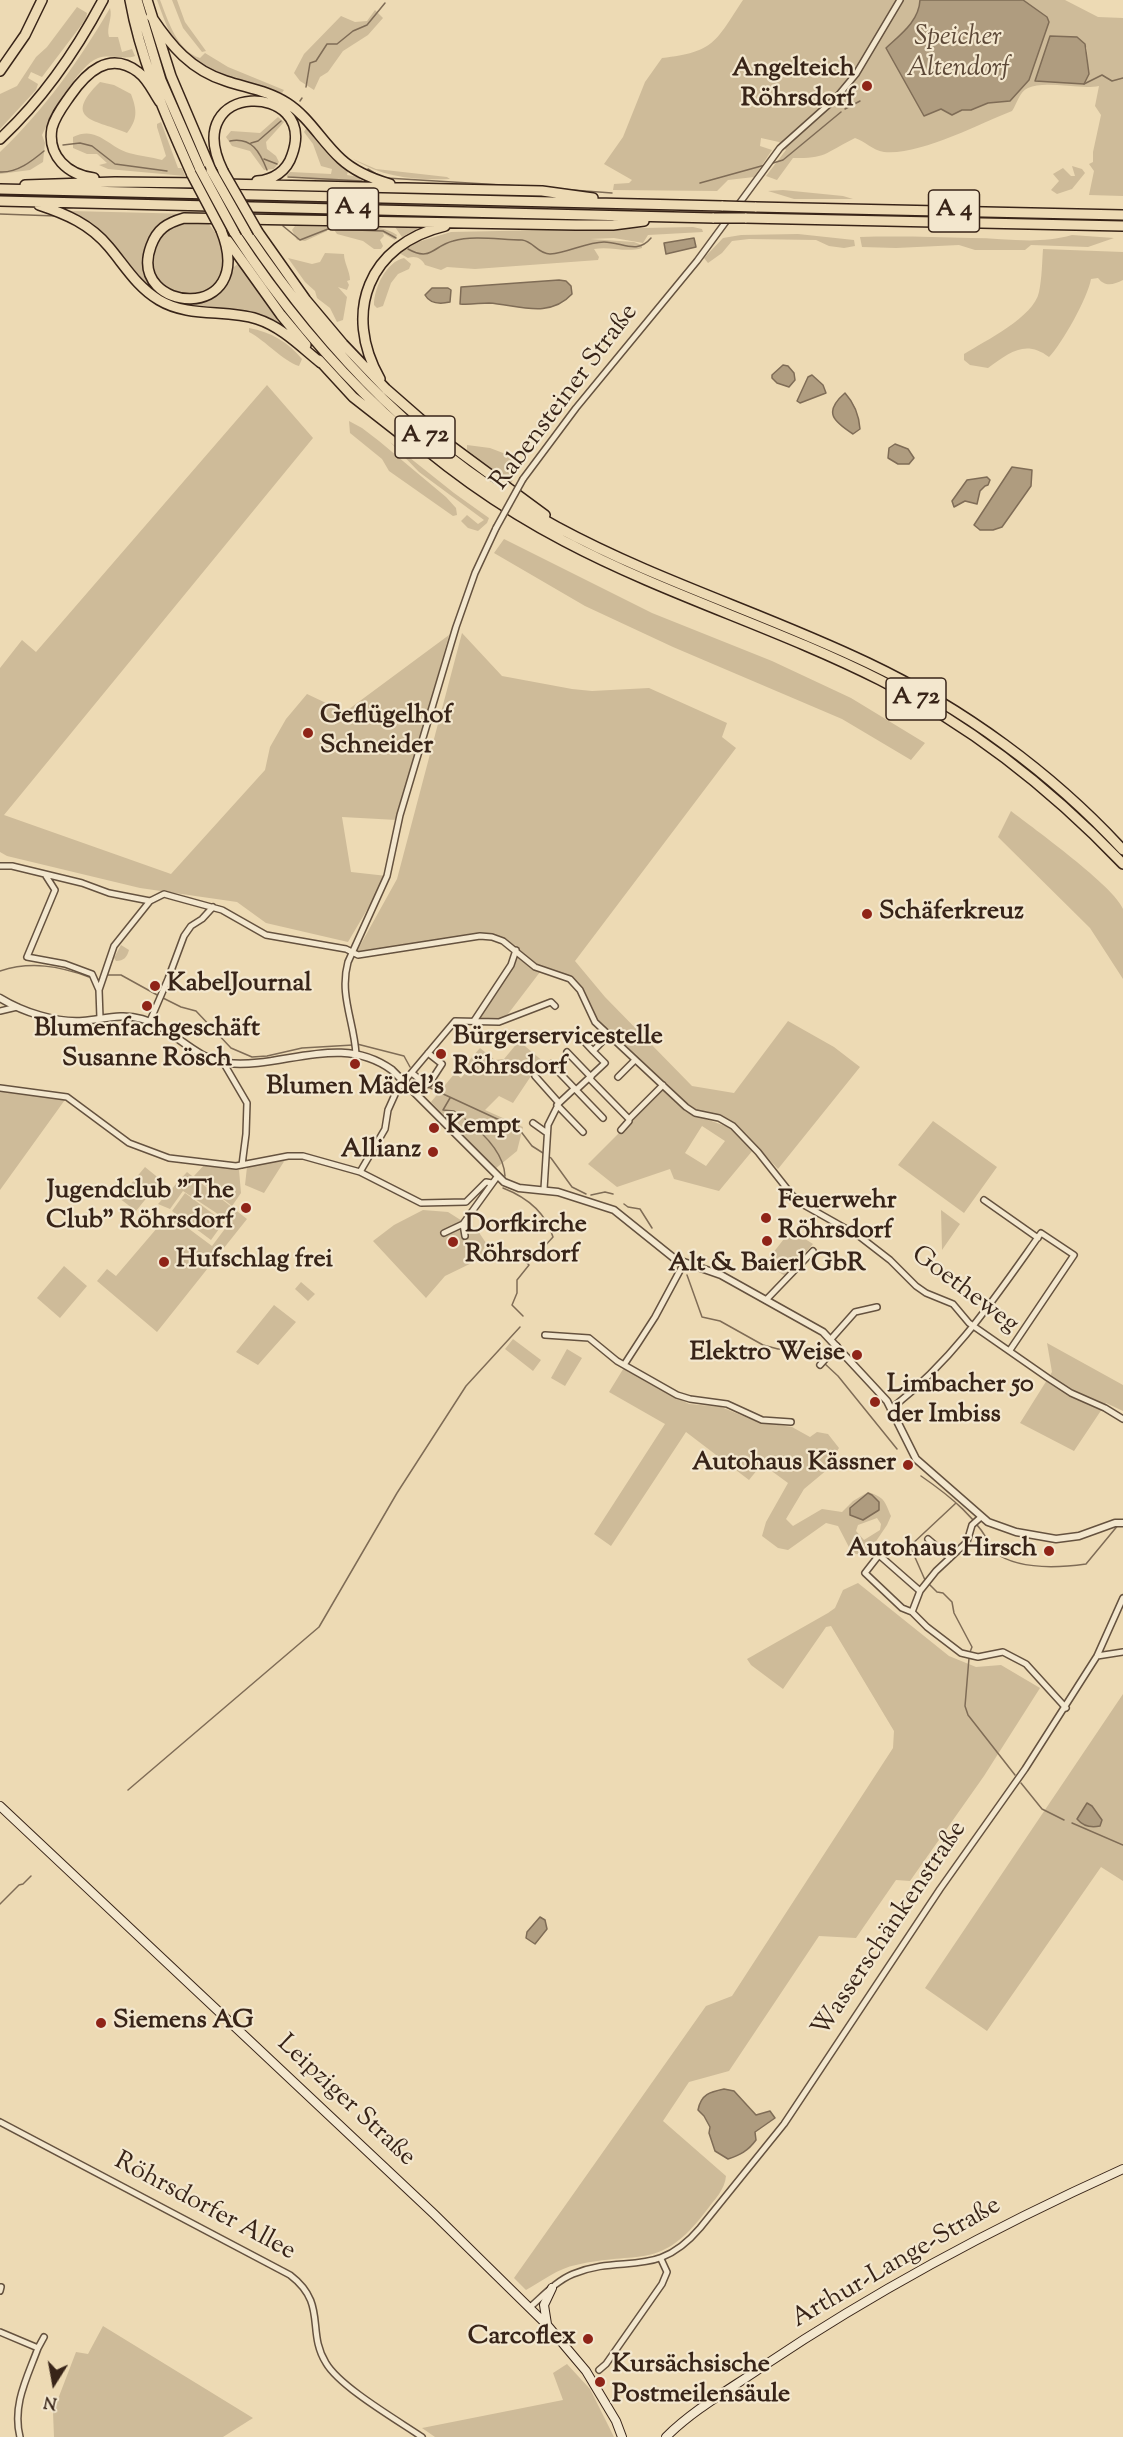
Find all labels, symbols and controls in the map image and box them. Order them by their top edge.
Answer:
water label: Speicher Altendorf [906,23,1010,86]
place label: Angelteich Röhrsdorf [732,55,855,116]
marker: Angelteich Röhrsdorf [860,79,874,93]
road number: A 4 [328,188,378,230]
road number: A 4 [928,190,980,232]
street label: Rabensteiner Straße [486,299,646,497]
road number: A 72 [395,416,455,458]
road number: A 72 [886,678,946,720]
place label: Geflügelhof Schneider [320,702,452,764]
marker: Geflügelhof Schneider [301,726,315,740]
place label: Schäferkreuz [879,898,1024,930]
marker: Schäferkreuz [860,907,874,921]
place label: KabelJournal [167,970,312,1002]
marker: KabelJournal [148,979,162,993]
marker: Blumenfachgeschäft Susanne Rösch [140,999,154,1013]
place label: Blumenfachgeschäft Susanne Rösch [34,1015,260,1076]
place label: Bürgerservicestelle Röhrsdorf [453,1023,663,1084]
marker: Bürgerservicestelle Röhrsdorf [434,1047,448,1061]
marker: Blumen Mädel's [348,1057,362,1071]
place label: Blumen Mädel's [266,1073,444,1105]
place label: Kempt [446,1112,520,1144]
marker: Kempt [427,1121,441,1135]
place label: Allianz [341,1136,421,1168]
marker: Allianz [426,1145,440,1159]
place label: Jugendclub "The Club" Röhrsdorf [46,1177,234,1238]
place label: Feuerwehr Röhrsdorf [778,1187,896,1248]
marker: Jugendclub "The Club" Röhrsdorf [239,1201,253,1215]
place label: Dorfkirche Röhrsdorf [465,1211,587,1272]
marker: Feuerwehr Röhrsdorf [759,1211,773,1225]
marker: Alt & Baierl GbR [760,1234,774,1248]
marker: Dorfkirche Röhrsdorf [446,1235,460,1249]
street label: Goetheweg [904,1240,1024,1342]
place label: Hufschlag frei [176,1246,333,1278]
place label: Alt & Baierl GbR [668,1250,866,1282]
marker: Hufschlag frei [157,1255,171,1269]
place label: Elektro Weise [690,1339,845,1371]
marker: Elektro Weise [850,1348,864,1362]
place label: Limbacher 50 der Imbiss [887,1371,1034,1432]
marker: Limbacher 50 der Imbiss [868,1395,882,1409]
place label: Autohaus Kässner [692,1449,896,1481]
marker: Autohaus Kässner [901,1458,915,1472]
place label: Autohaus Hirsch [847,1535,1037,1567]
marker: Autohaus Hirsch [1042,1544,1056,1558]
street label: Wasserschänkenstraße [807,1816,975,2044]
place label: Siemens AG [113,2007,253,2039]
marker: Siemens AG [94,2016,108,2030]
street label: Leipziger Straße [269,2030,421,2174]
street label: Röhrsdorfer Allee [108,2147,300,2269]
street label: Arthur-Lange-Straße [787,2191,1007,2337]
place label: Carcoflex [468,2323,576,2355]
marker: Carcoflex [581,2332,595,2346]
place label: Kursächsische Postmeilensäule [612,2351,790,2412]
north arrow [24,2353,84,2413]
marker: Kursächsische Postmeilensäule [593,2375,607,2389]
text: N [42,2389,59,2414]

